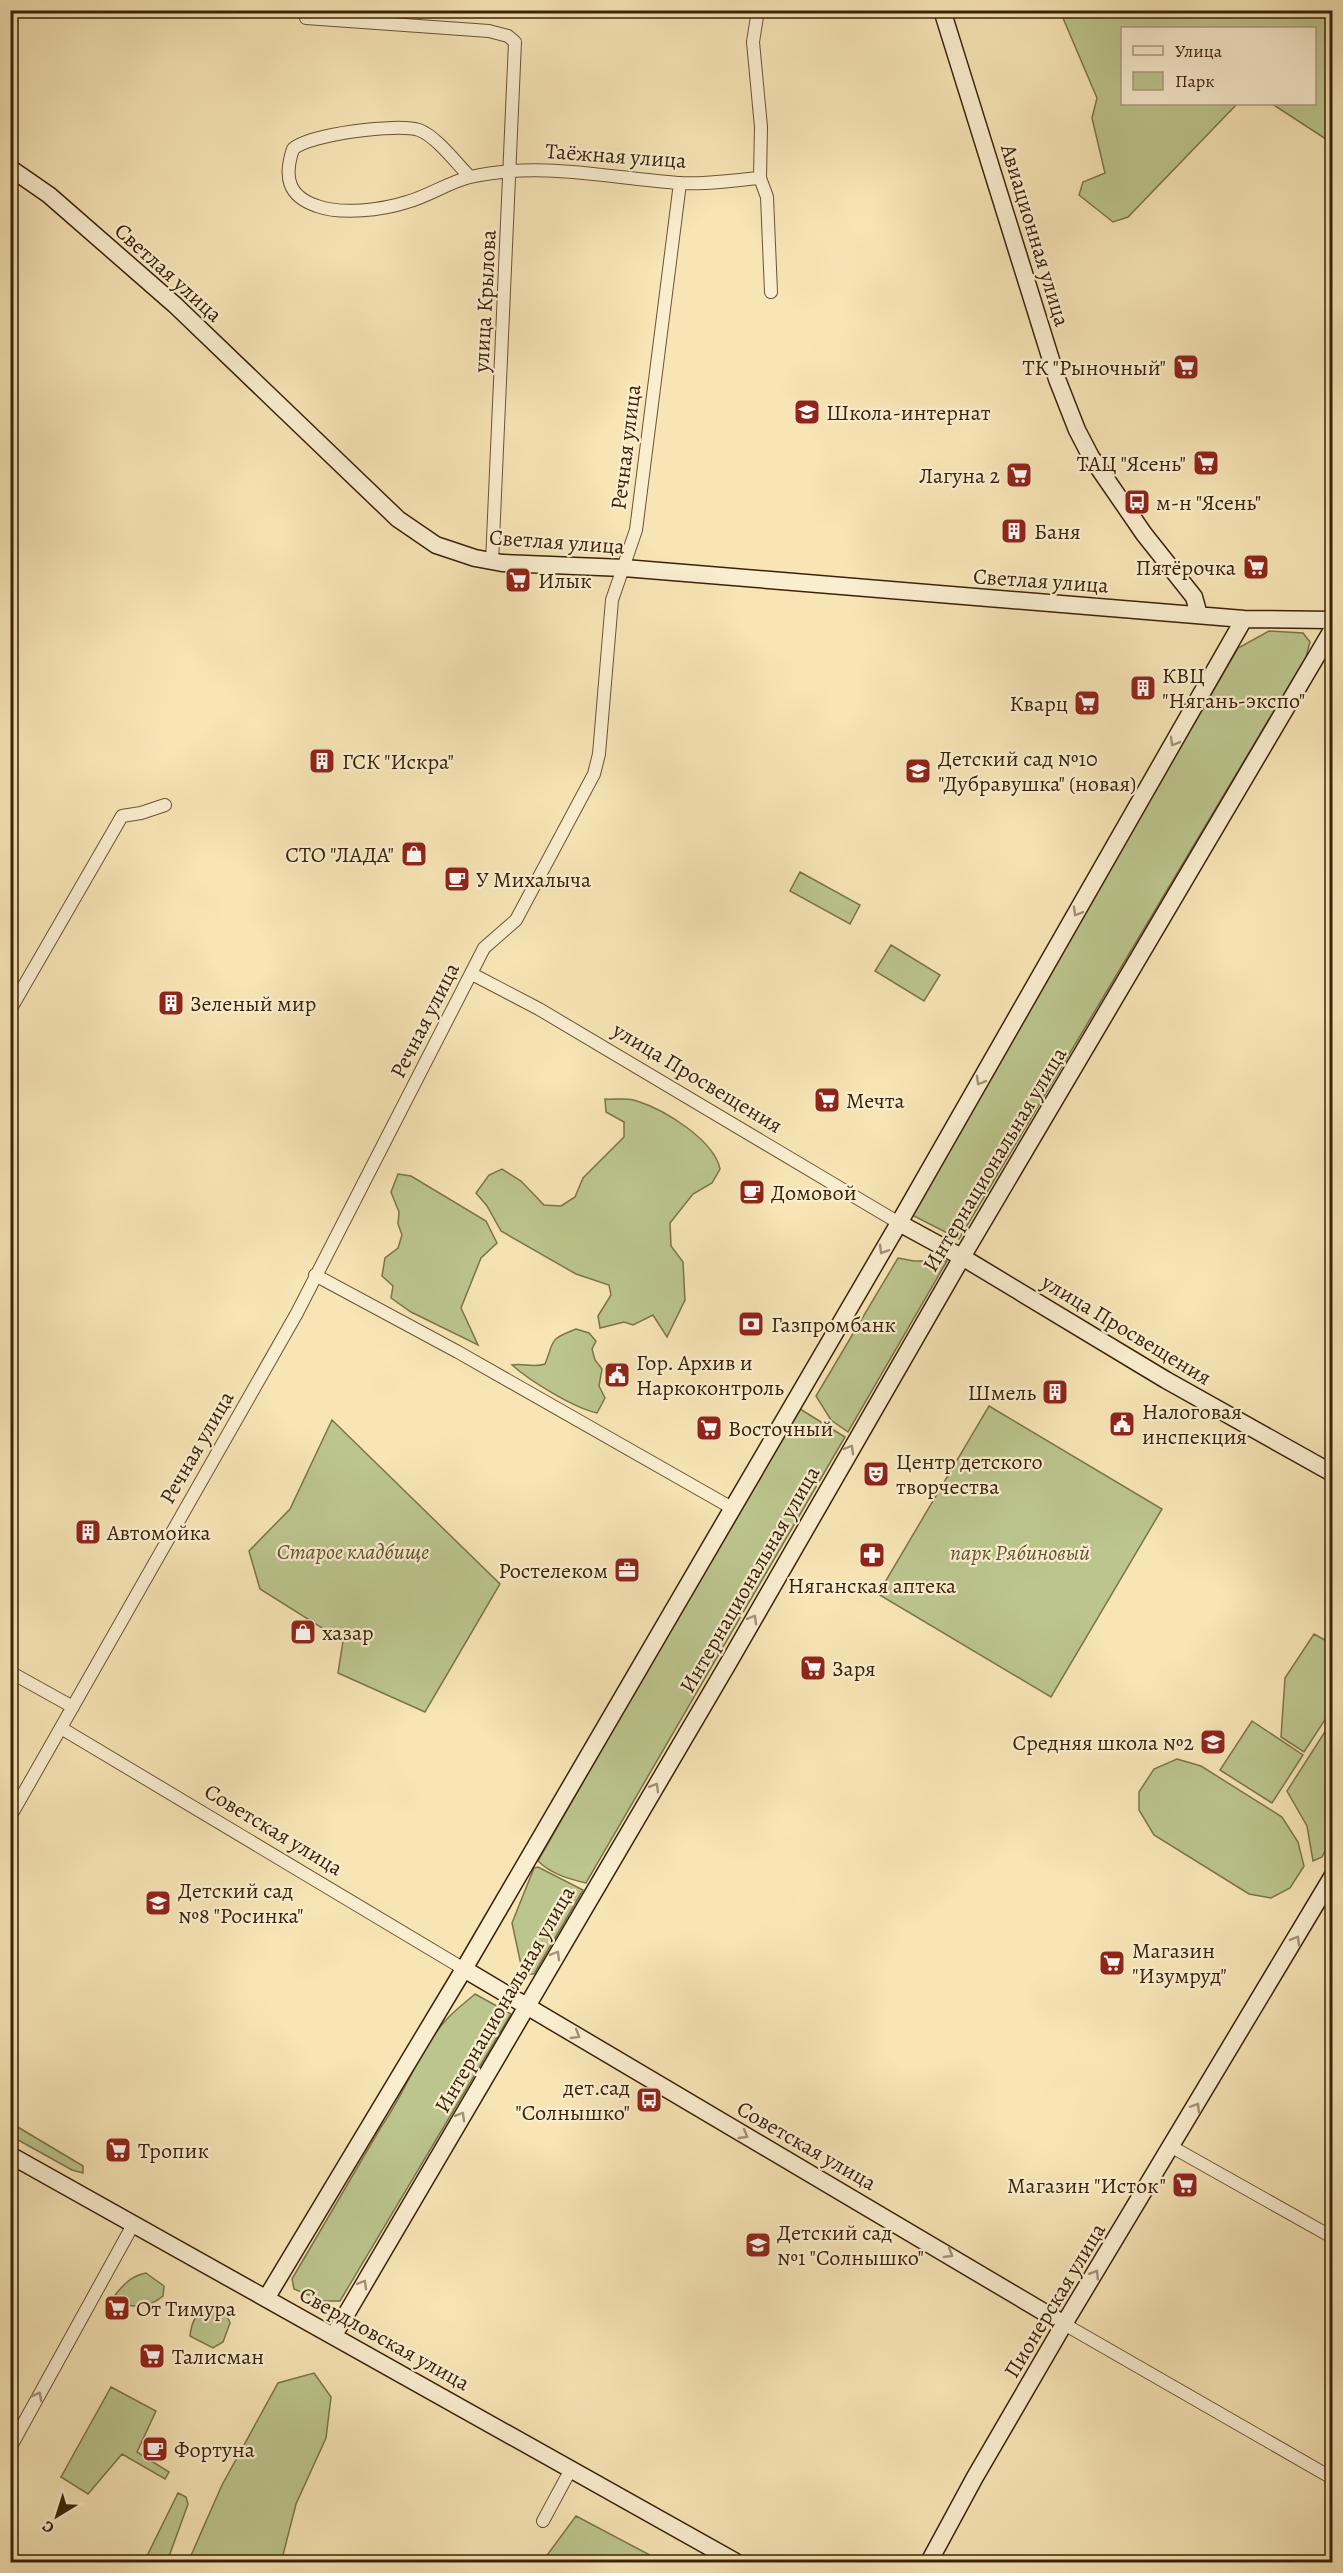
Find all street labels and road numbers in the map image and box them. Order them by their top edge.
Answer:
street label: Таёжная улица [544,136,688,176]
street label: Авиационная улица [993,140,1077,331]
street label: Светлая улица [108,216,229,330]
street label: улица Крылова [466,228,504,374]
street label: Речная улица [603,382,649,511]
street label: Светлая улица [488,522,627,562]
street label: Светлая улица [972,561,1111,601]
street label: Речная улица [383,957,467,1083]
street label: улица Просвещения [606,1015,788,1140]
street label: Интернациональная улица [916,1041,1074,1278]
street label: улица Просвещения [1035,1267,1217,1392]
street label: Речная улица [152,1385,242,1509]
street label: Интернациональная улица [673,1460,828,1698]
street label: Советская улица [199,1777,349,1883]
street label: Интернациональная улица [428,1880,583,2118]
street label: Советская улица [731,2094,883,2198]
street label: Пионерская улица [997,2217,1113,2384]
street label: Свердловская улица [294,2280,476,2399]

